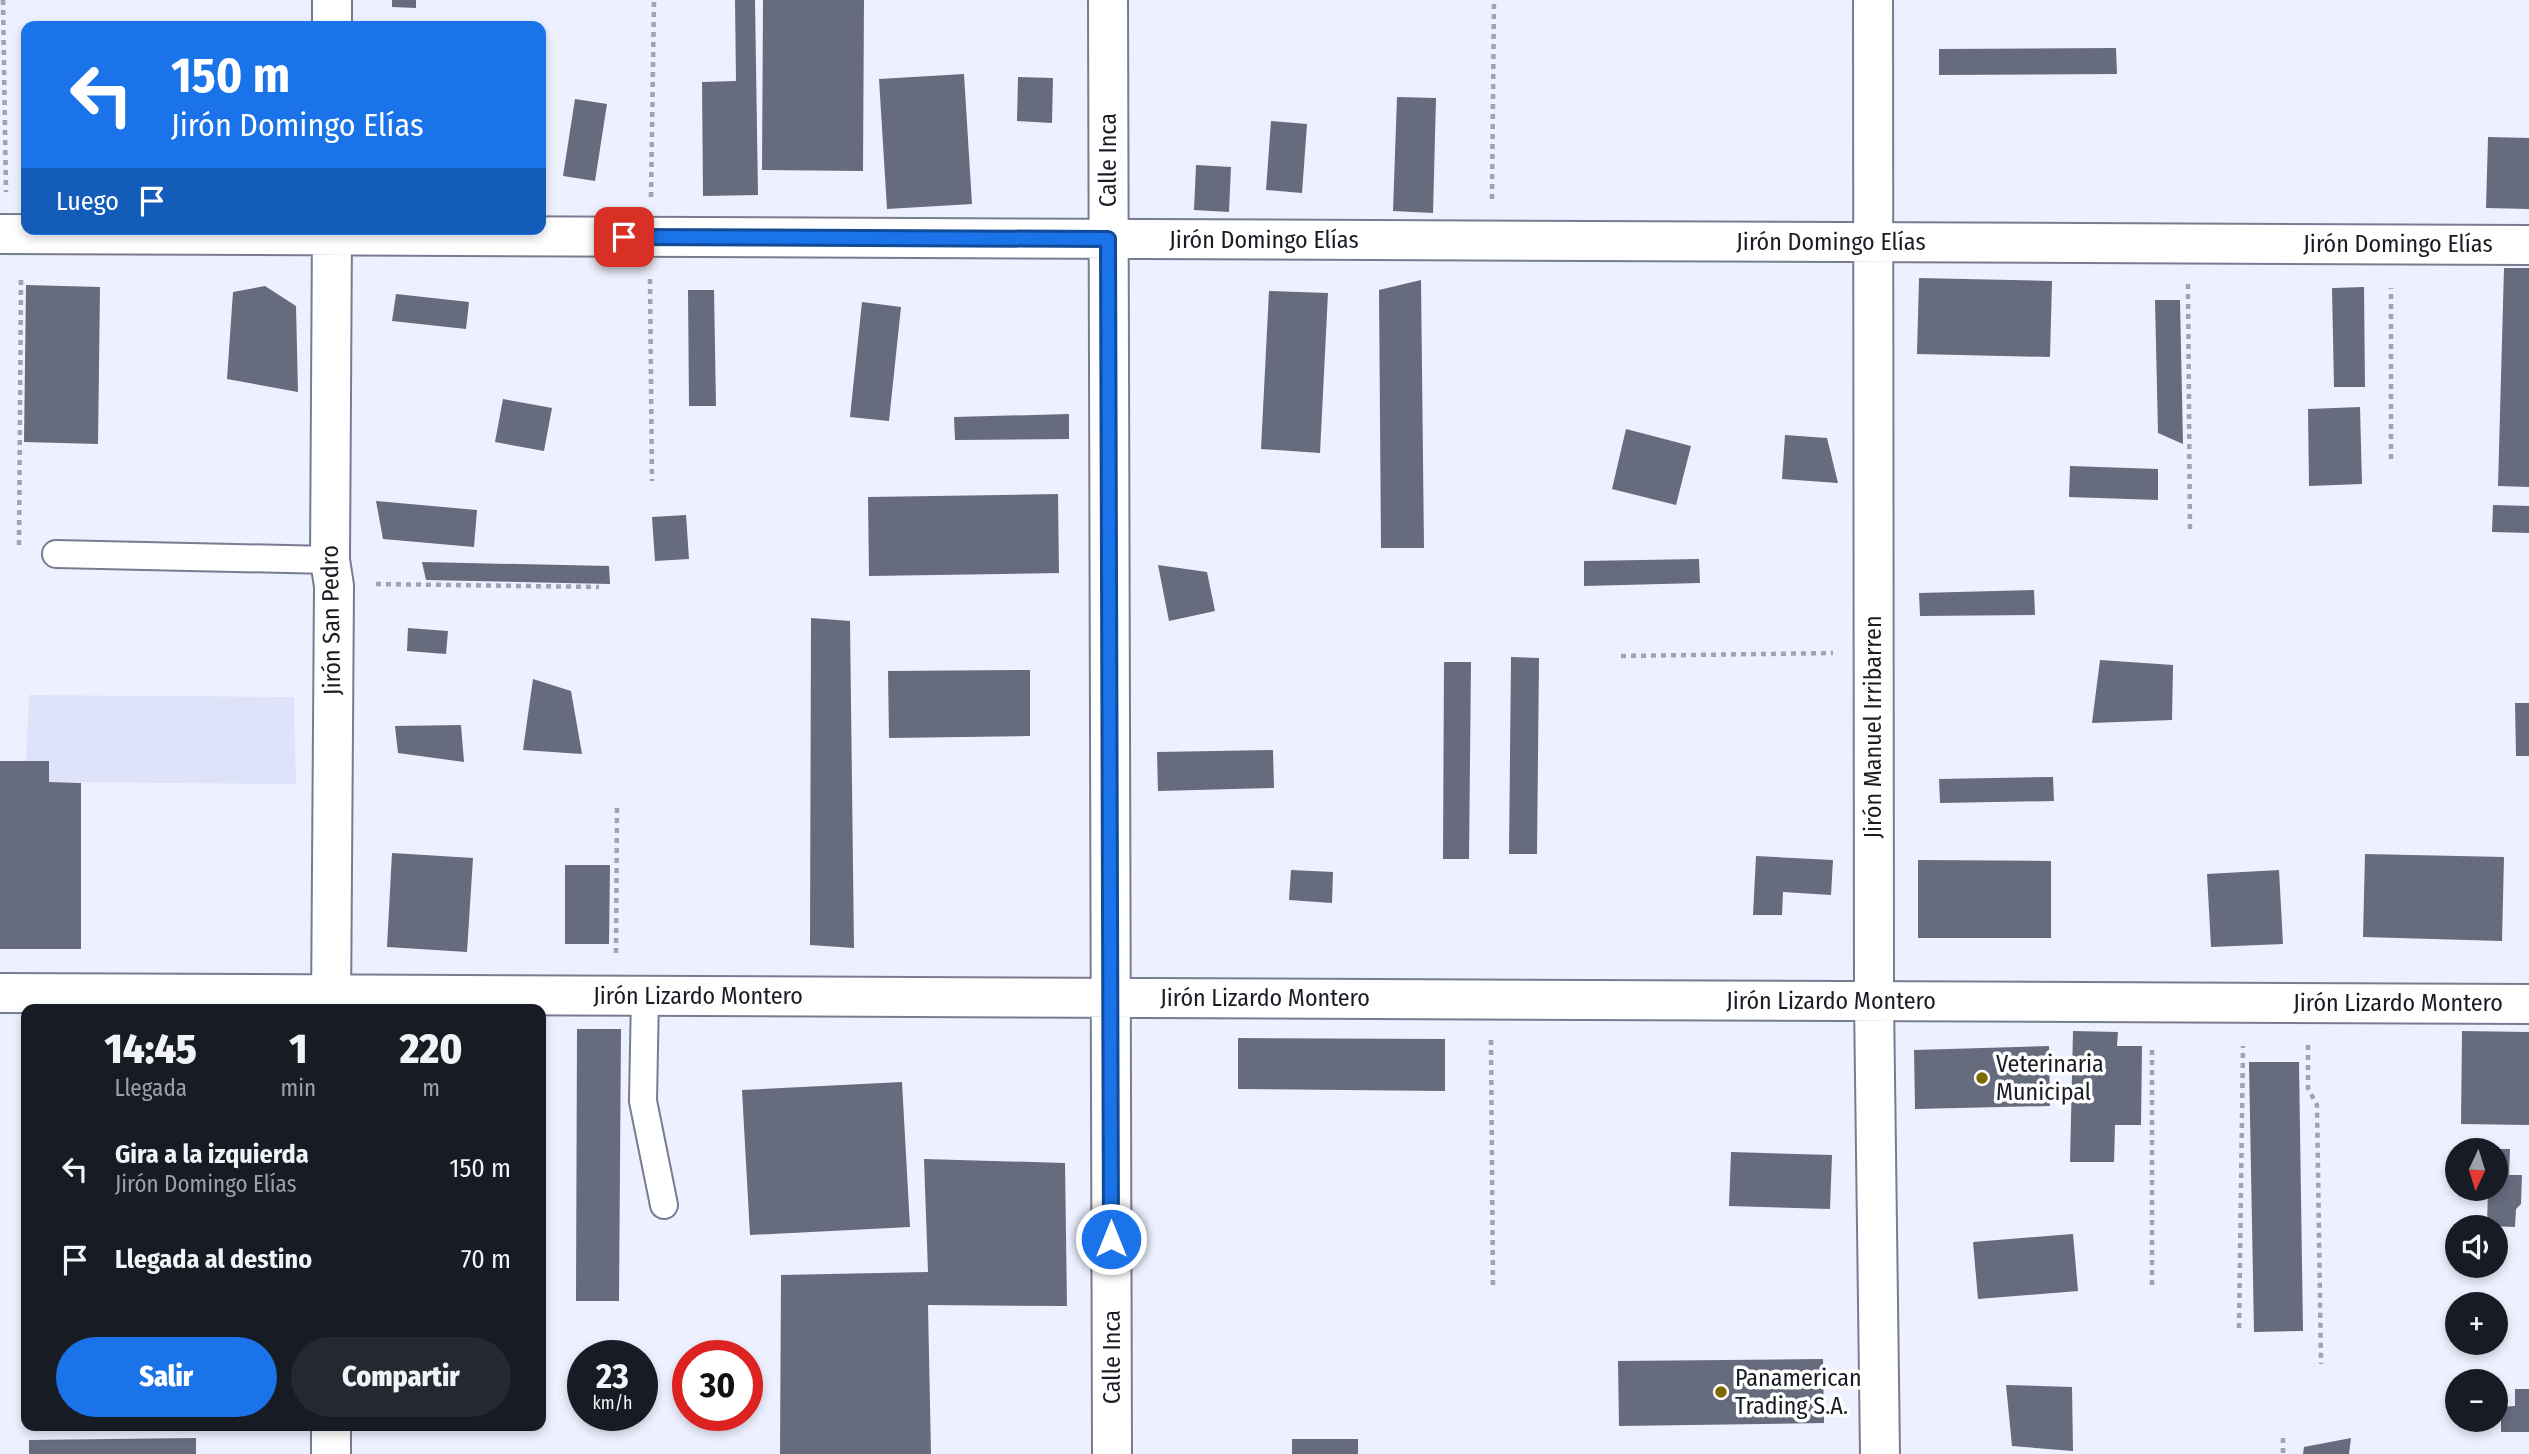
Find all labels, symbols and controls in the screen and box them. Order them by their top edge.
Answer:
text: 150 m [171,46,290,105]
icon: left [56,49,147,140]
text: Jirón Domingo Elías [171,106,424,144]
street label: Calle Inca [1094,113,1122,207]
icon: arrive [133,182,171,220]
text: Luego [56,186,119,217]
pin [594,207,654,267]
icon: arrive [605,218,643,256]
street label: Jirón Domingo Elías [1169,226,1359,254]
street label: Jirón Domingo Elías [1736,228,1926,256]
street label: Jirón Domingo Elías [2303,230,2493,258]
street label: Jirón San Pedro [316,545,346,695]
street label: Jirón Manuel Irribarren [1859,615,1887,839]
street label: Jirón Lizardo Montero [593,982,803,1010]
street label: Jirón Lizardo Montero [1160,984,1370,1012]
street label: Jirón Lizardo Montero [1726,987,1936,1015]
street label: Jirón Lizardo Montero [2293,989,2503,1017]
text: 14:45 [105,1024,197,1074]
text: 1 [289,1024,307,1074]
text: 220 [400,1024,462,1074]
place label: Veterinaria Municipal [1996,1050,2104,1106]
marker: Veterinaria Municipal [1974,1070,1990,1086]
text: Llegada [115,1074,187,1102]
text: min [280,1074,316,1102]
text: m [422,1074,440,1102]
north arrow [2445,1138,2508,1200]
map controls [2445,1138,2508,1432]
text: Gira a la izquierda [115,1139,309,1170]
icon: left [56,1150,94,1188]
text: 150 m [449,1153,511,1184]
text: Jirón Domingo Elías [115,1170,297,1198]
position arrow [1074,1202,1148,1276]
button: sound [2445,1215,2508,1278]
icon: arrive [56,1241,94,1279]
text: Llegada al destino [115,1244,312,1275]
text: 70 m [461,1244,511,1275]
button: + [2445,1292,2508,1355]
street label: Calle Inca [1098,1310,1126,1404]
button: Salir [56,1337,277,1417]
button: Compartir [291,1337,511,1417]
speed limit sign: 30 [672,1340,763,1431]
text: 23 [596,1355,629,1397]
place label: Panamerican Trading S.A. [1735,1364,1862,1420]
button: − [2445,1369,2508,1432]
marker: Panamerican Trading S.A. [1713,1384,1729,1400]
text: km/h [592,1392,633,1414]

